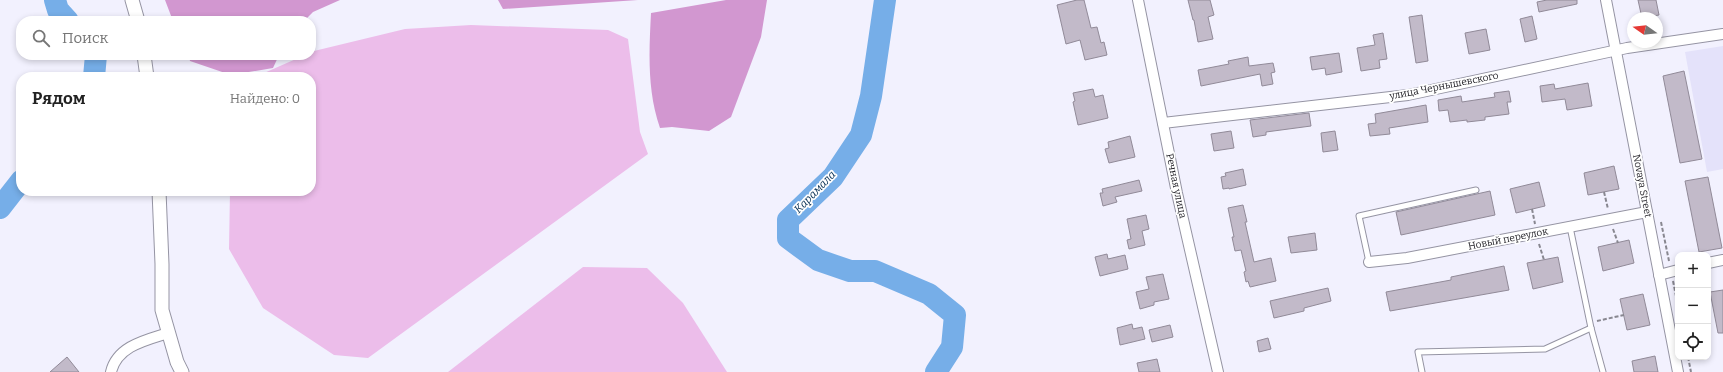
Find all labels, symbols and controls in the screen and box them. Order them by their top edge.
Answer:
north arrow [1627,12,1663,48]
search box [16,16,316,60]
icon: search [30,27,52,49]
text: Поиск [62,29,108,47]
street label: улица Чернышевского [1388,69,1500,103]
text: Рядом [32,88,85,109]
text: Найдено: 0 [230,91,300,106]
street label: Речная улица [1163,152,1189,220]
street label: Novaya Street [1630,153,1654,219]
water label: Карамала [792,168,838,216]
street label: Новый переулок [1467,225,1549,253]
map controls [1675,252,1711,360]
button: + [1675,252,1711,288]
button: − [1675,288,1711,324]
button: locate [1675,324,1711,360]

